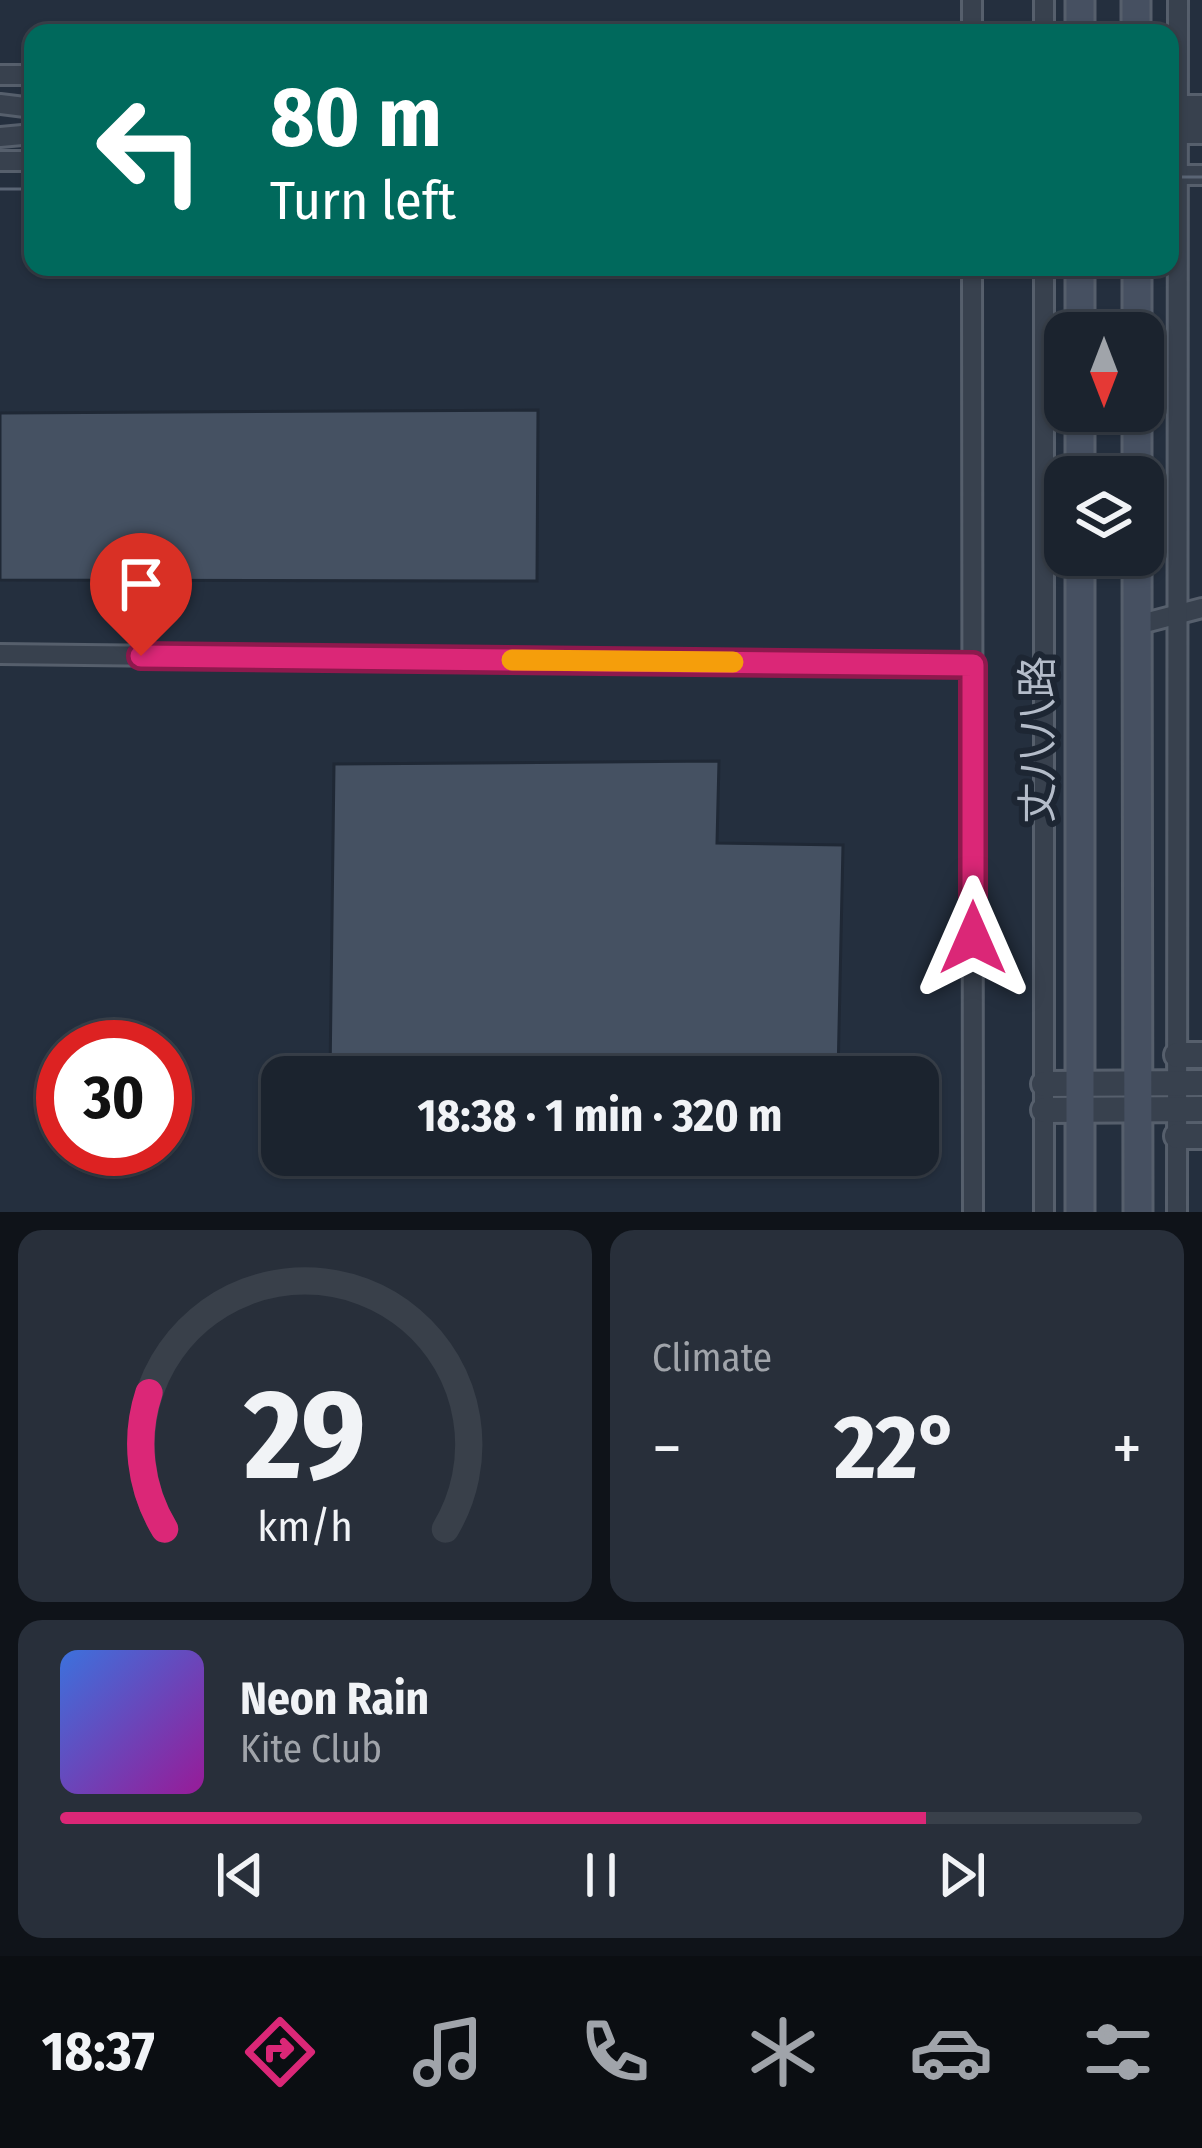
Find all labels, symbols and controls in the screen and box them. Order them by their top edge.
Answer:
text: 80 m [270,67,442,168]
icon: left [72,72,228,228]
text: Turn left [270,169,456,233]
north arrow [1044,312,1164,432]
map controls [1044,312,1164,576]
button: layers [1044,456,1164,576]
pin [90,533,192,656]
icon: arrive [108,551,174,617]
street label: 丈八八路 [1013,656,1063,824]
position arrow [910,875,1036,1001]
speed limit sign: 30 [36,1020,192,1176]
text: 18:38 · 1 min · 320 m [418,1089,782,1143]
text: Climate [652,1335,772,1381]
text: 29 [243,1361,366,1511]
text: 22° [834,1394,960,1502]
text: − [652,1409,682,1488]
text: + [1112,1409,1142,1488]
text: km/h [257,1501,353,1552]
text: Neon Rain [240,1672,429,1726]
text: Kite Club [240,1726,382,1772]
icon: previous [207,1842,273,1908]
icon: pause [568,1842,634,1908]
icon: next [929,1842,995,1908]
icon: directions [238,2010,322,2094]
icon: music [406,2010,490,2094]
icon: phone [573,2010,657,2094]
icon: climate [741,2010,825,2094]
icon: car [909,2010,993,2094]
icon: filters [1076,2010,1160,2094]
text: 18:37 [42,2020,155,2084]

